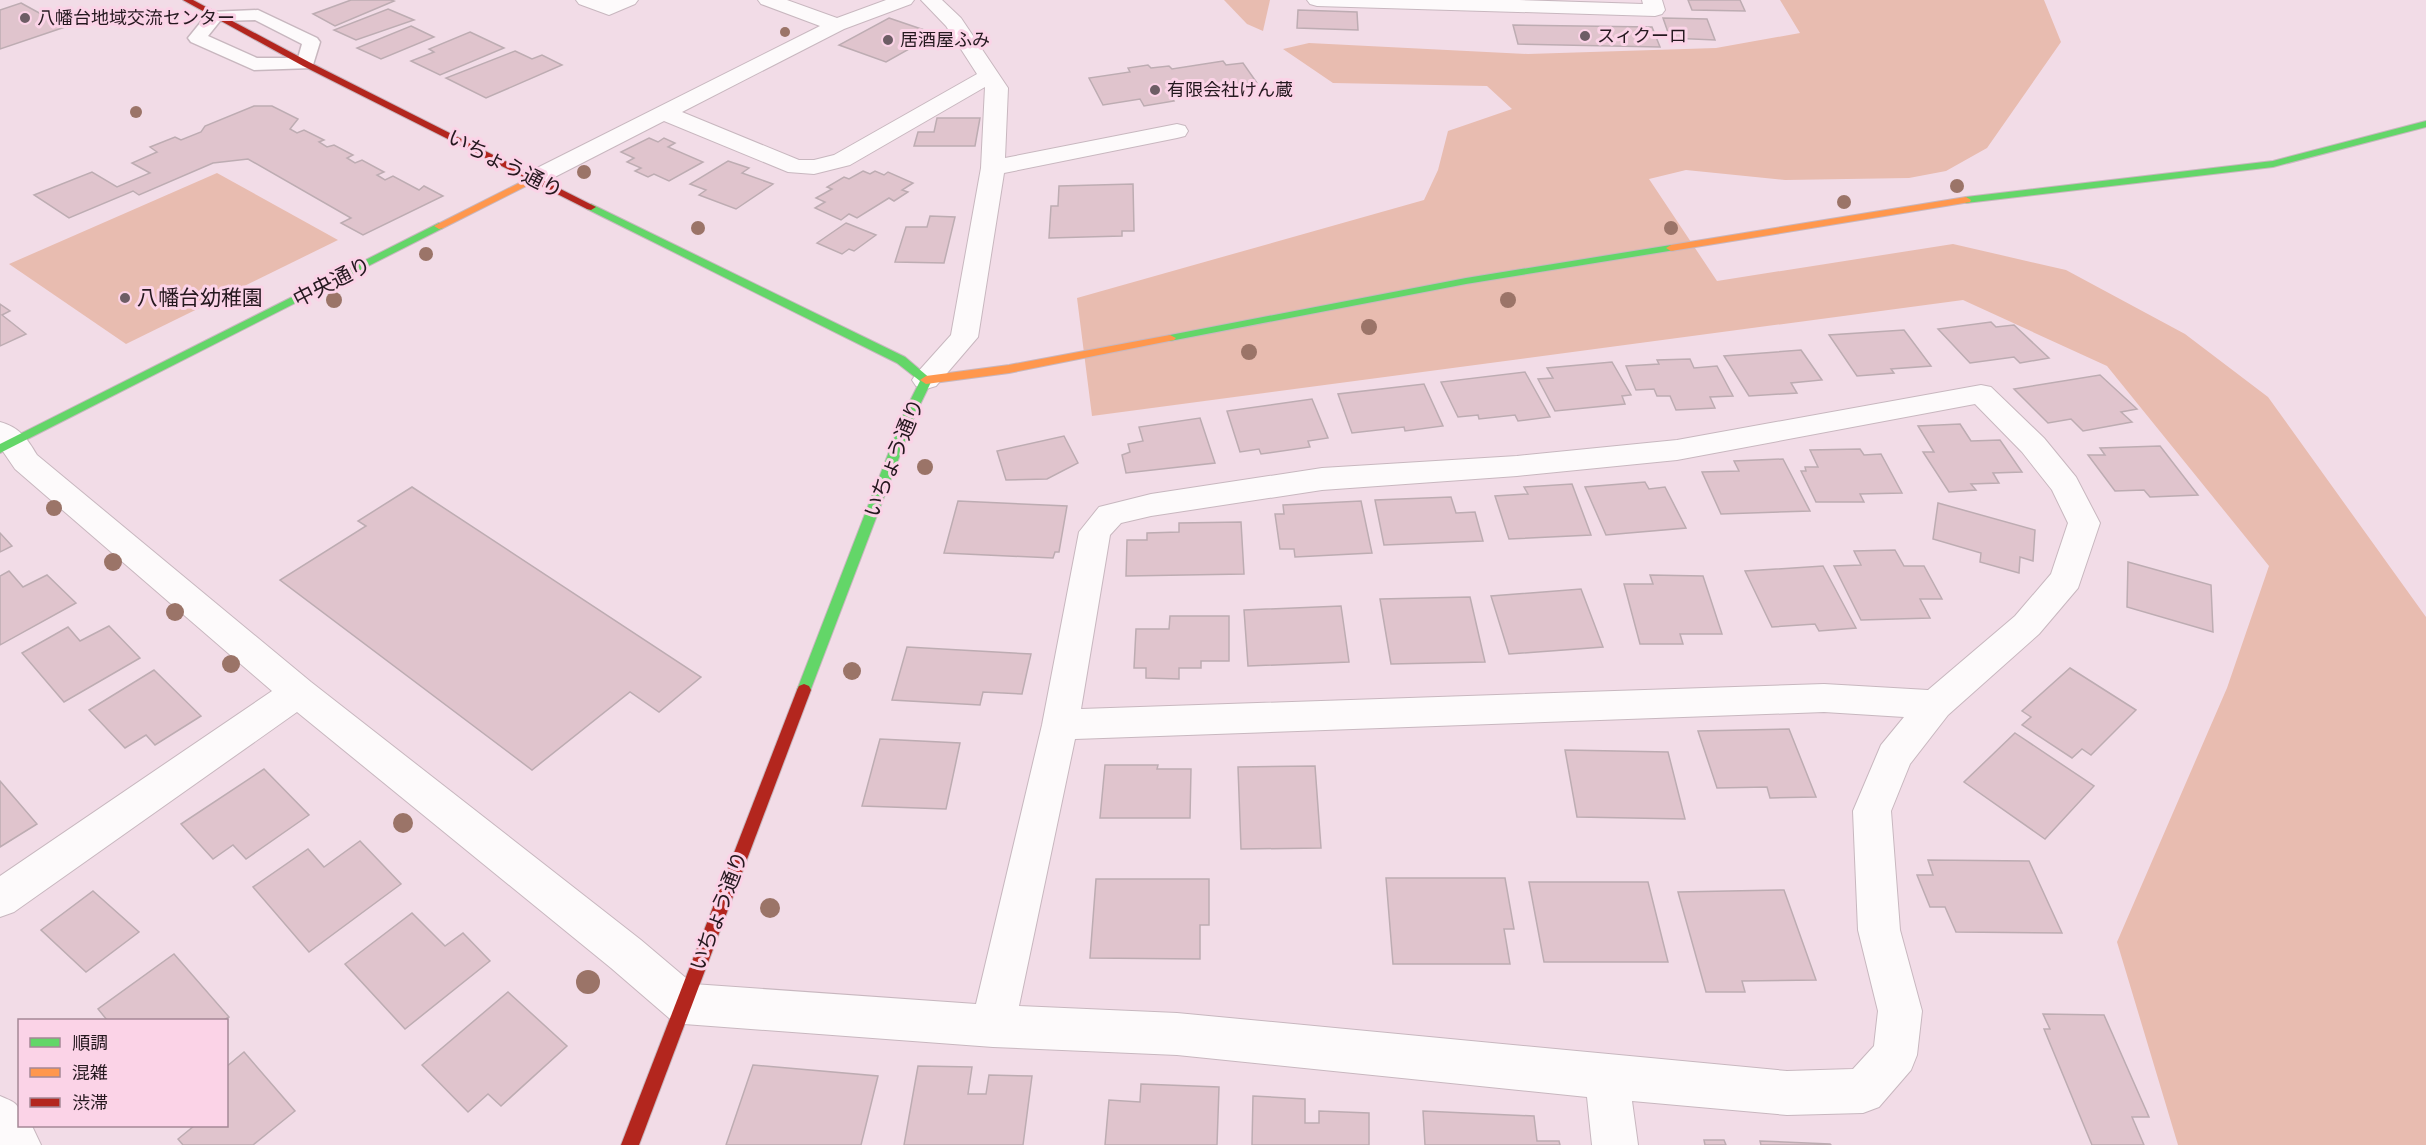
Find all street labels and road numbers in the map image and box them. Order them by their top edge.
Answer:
street label: いちょう通り [441,122,568,208]
street label: 中央通り [288,250,377,316]
street label: いちょう通り [856,394,933,523]
street label: いちょう通り [682,847,757,976]

